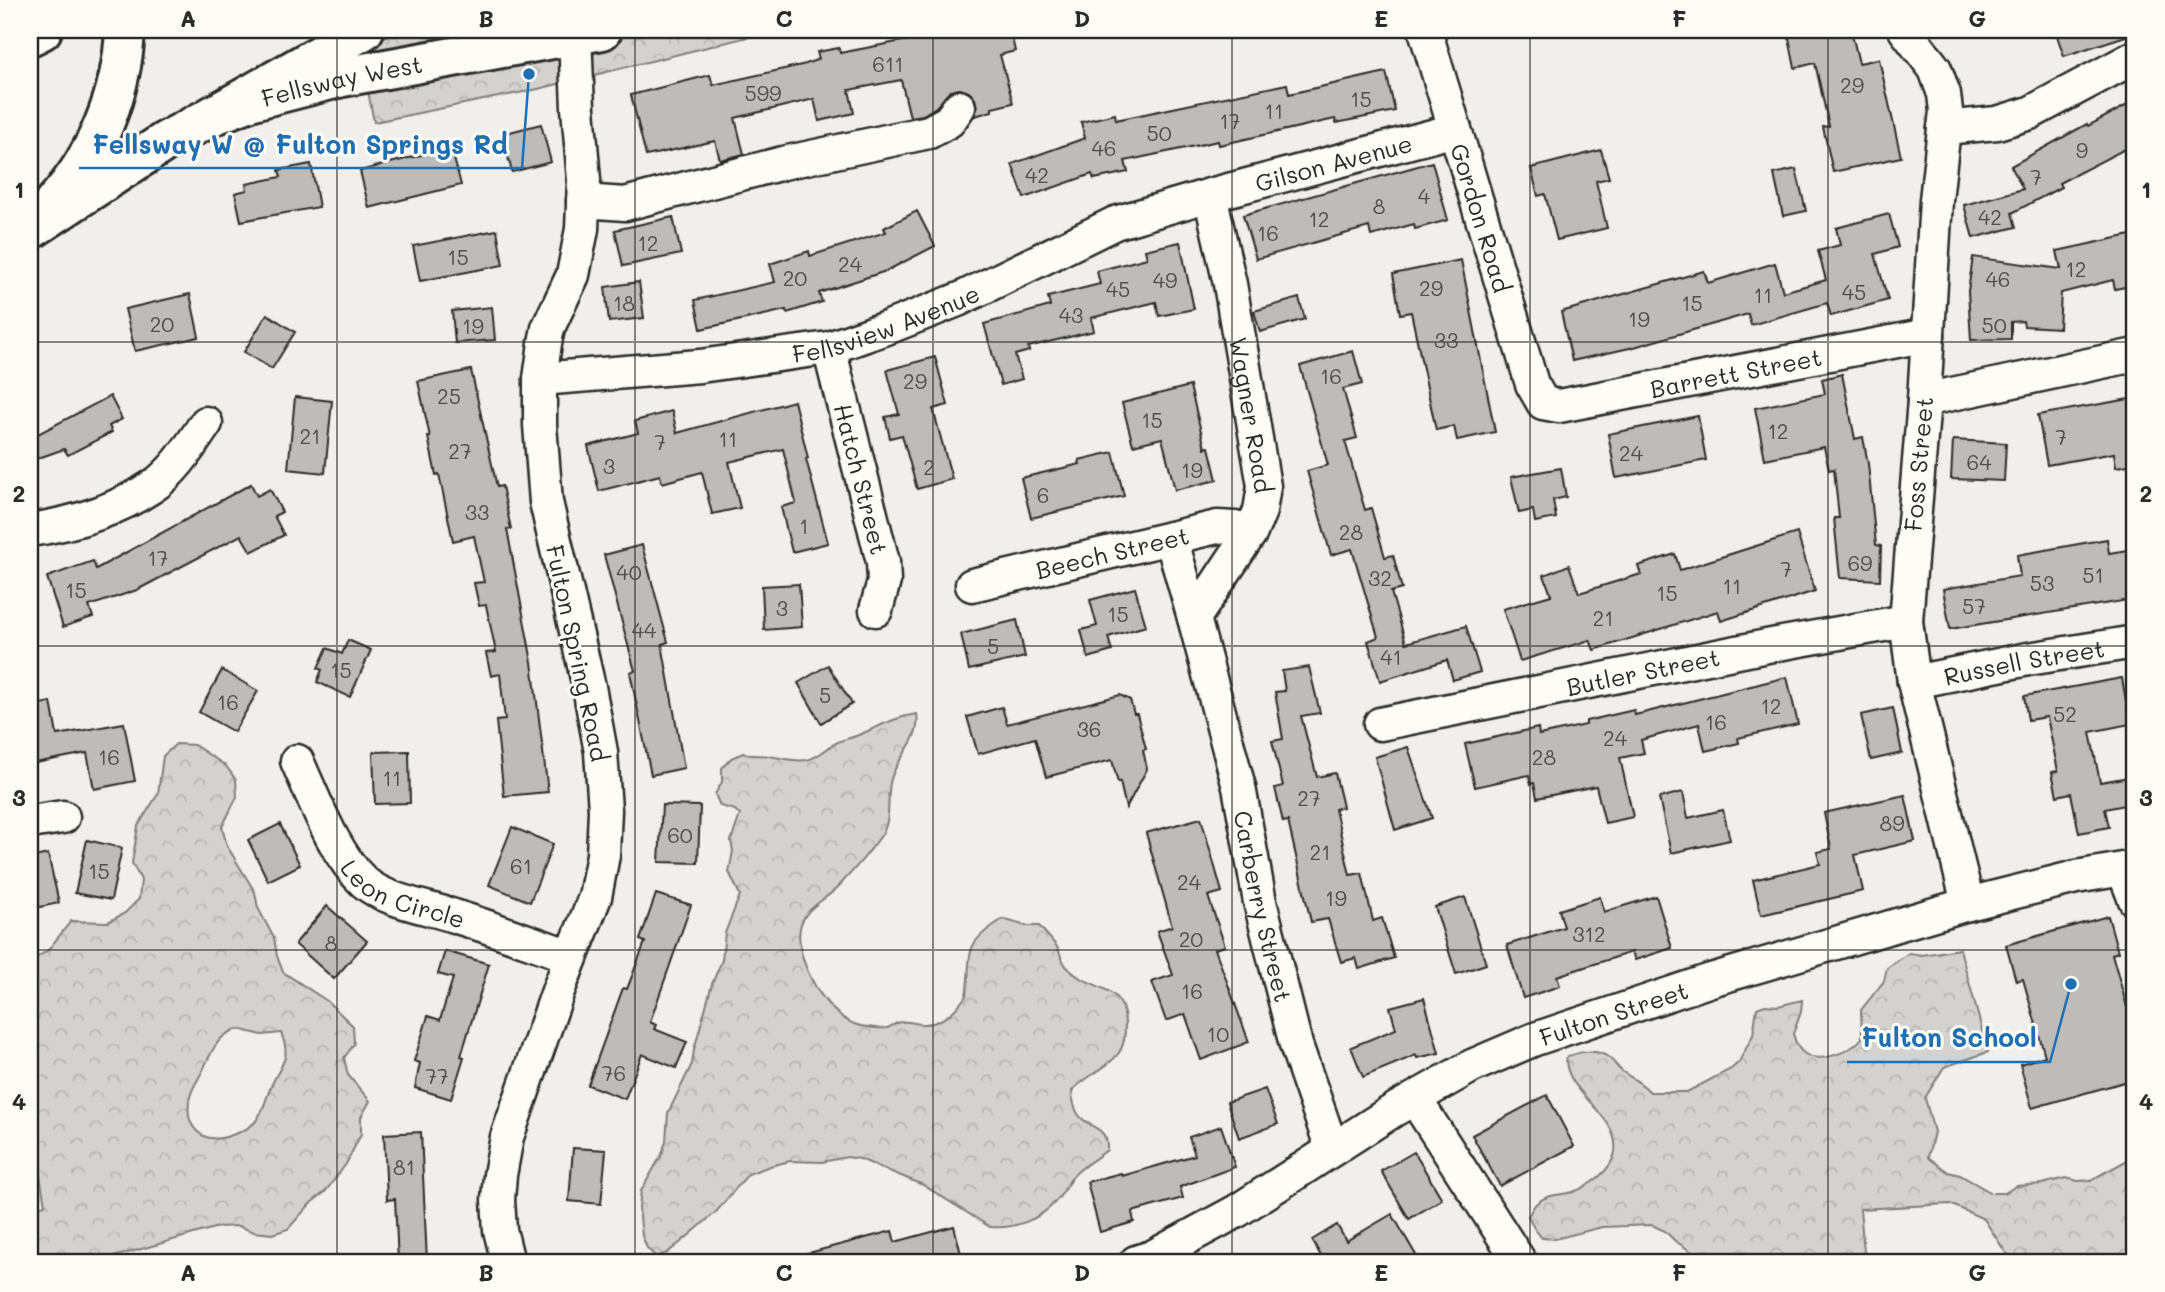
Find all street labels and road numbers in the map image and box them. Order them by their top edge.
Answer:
street label: Fellsway West [258,47,425,113]
street label: Gilson Avenue [1252,127,1415,198]
street label: Gordon Road [1445,139,1519,296]
street label: Fellsview Avenue [790,276,984,368]
street label: Wagner Road [1224,335,1280,495]
street label: Barrett Street [1647,340,1824,404]
street label: Foss Street [1897,395,1939,533]
street label: Hatch Street [828,400,896,558]
street label: Beech Street [1032,519,1192,585]
street label: Fulton Spring Road [540,542,616,764]
street label: Russell Street [1941,632,2107,691]
street label: Butler Street [1563,640,1722,702]
street label: Carberry Street [1228,808,1300,1005]
street label: Leon Circle [335,853,469,934]
street label: Fulton Street [1535,973,1692,1052]

